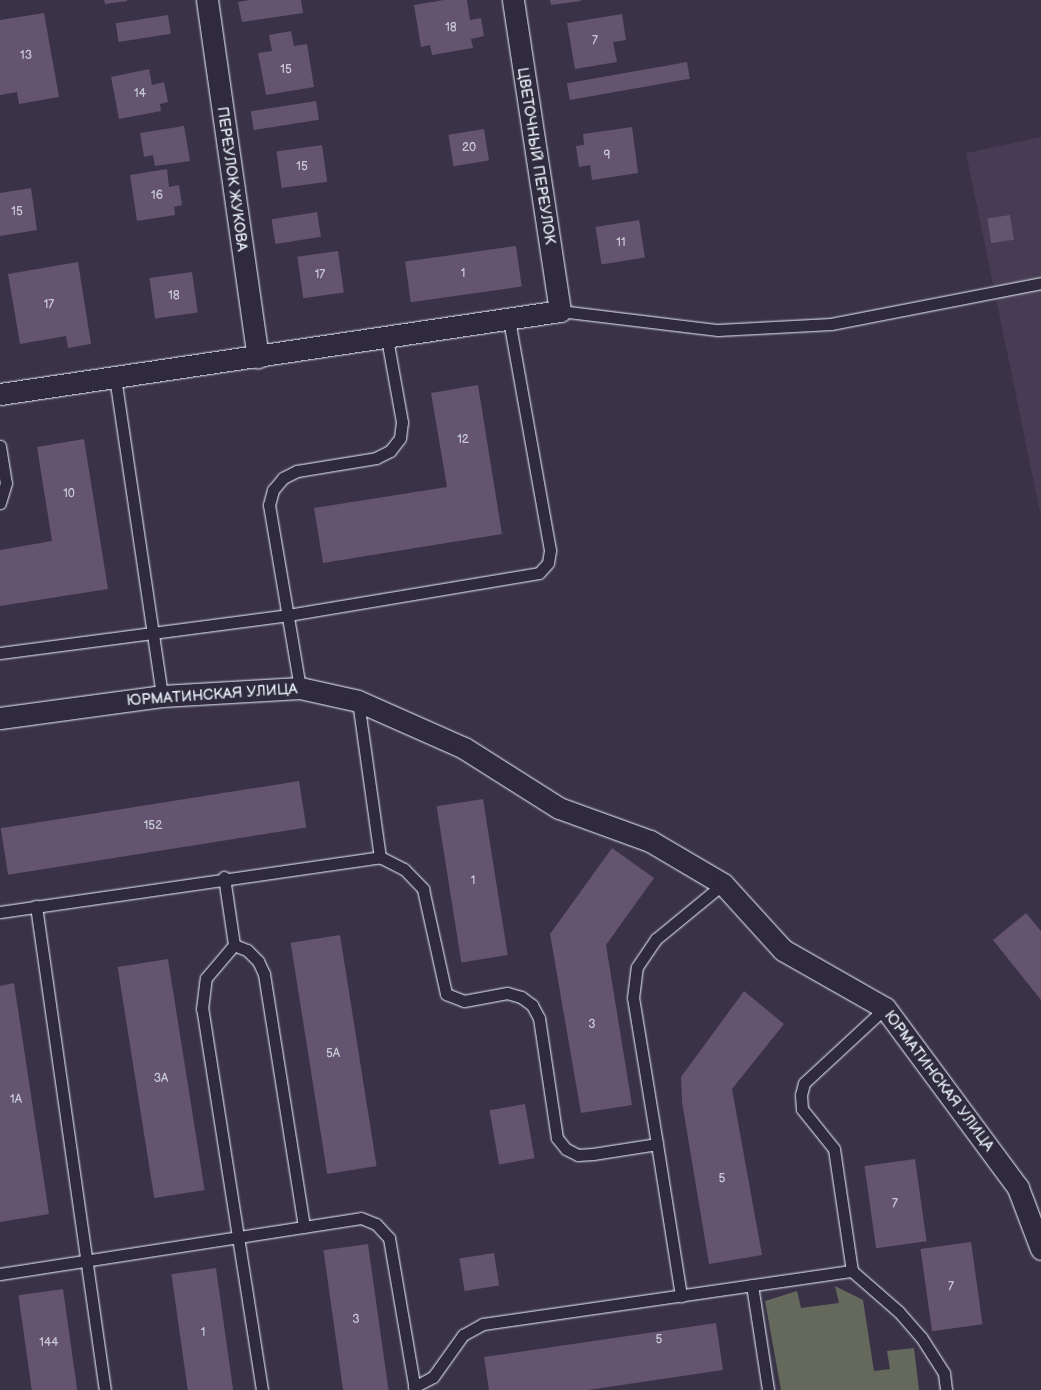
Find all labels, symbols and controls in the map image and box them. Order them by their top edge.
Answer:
house number: 18 [445,21,457,35]
house number: 7 [592,34,598,48]
house number: 13 [20,49,32,63]
house number: 15 [280,63,292,77]
street label: ЦВЕТОЧНЫЙ ПЕРЕУЛОК [513,66,559,246]
house number: 14 [134,87,146,101]
street label: ПЕРЕУЛОК ЖУКОВА [213,106,251,252]
house number: 20 [462,141,476,155]
house number: 9 [604,149,610,163]
house number: 15 [296,160,308,174]
house number: 16 [151,189,163,203]
house number: 15 [11,205,23,219]
house number: 11 [616,236,626,250]
house number: 1 [461,267,465,281]
house number: 17 [315,268,325,282]
house number: 18 [168,289,180,303]
house number: 17 [44,298,54,312]
house number: 12 [457,433,469,447]
house number: 10 [63,487,75,501]
street label: ЮРМАТИНСКАЯ УЛИЦА [126,680,298,710]
house number: 152 [144,819,162,833]
house number: 1 [471,874,475,888]
street label: ЮРМАТИНСКАЯ УЛИЦА [880,1007,998,1155]
house number: 3 [588,1018,596,1032]
house number: 5А [326,1047,340,1061]
house number: 3А [154,1072,168,1086]
house number: 1А [10,1093,22,1107]
house number: 5 [719,1172,725,1186]
house number: 7 [892,1197,898,1211]
house number: 7 [948,1280,954,1294]
house number: 3 [352,1313,360,1327]
house number: 1 [201,1326,205,1340]
house number: 5 [656,1333,662,1347]
house number: 144 [39,1336,59,1350]

